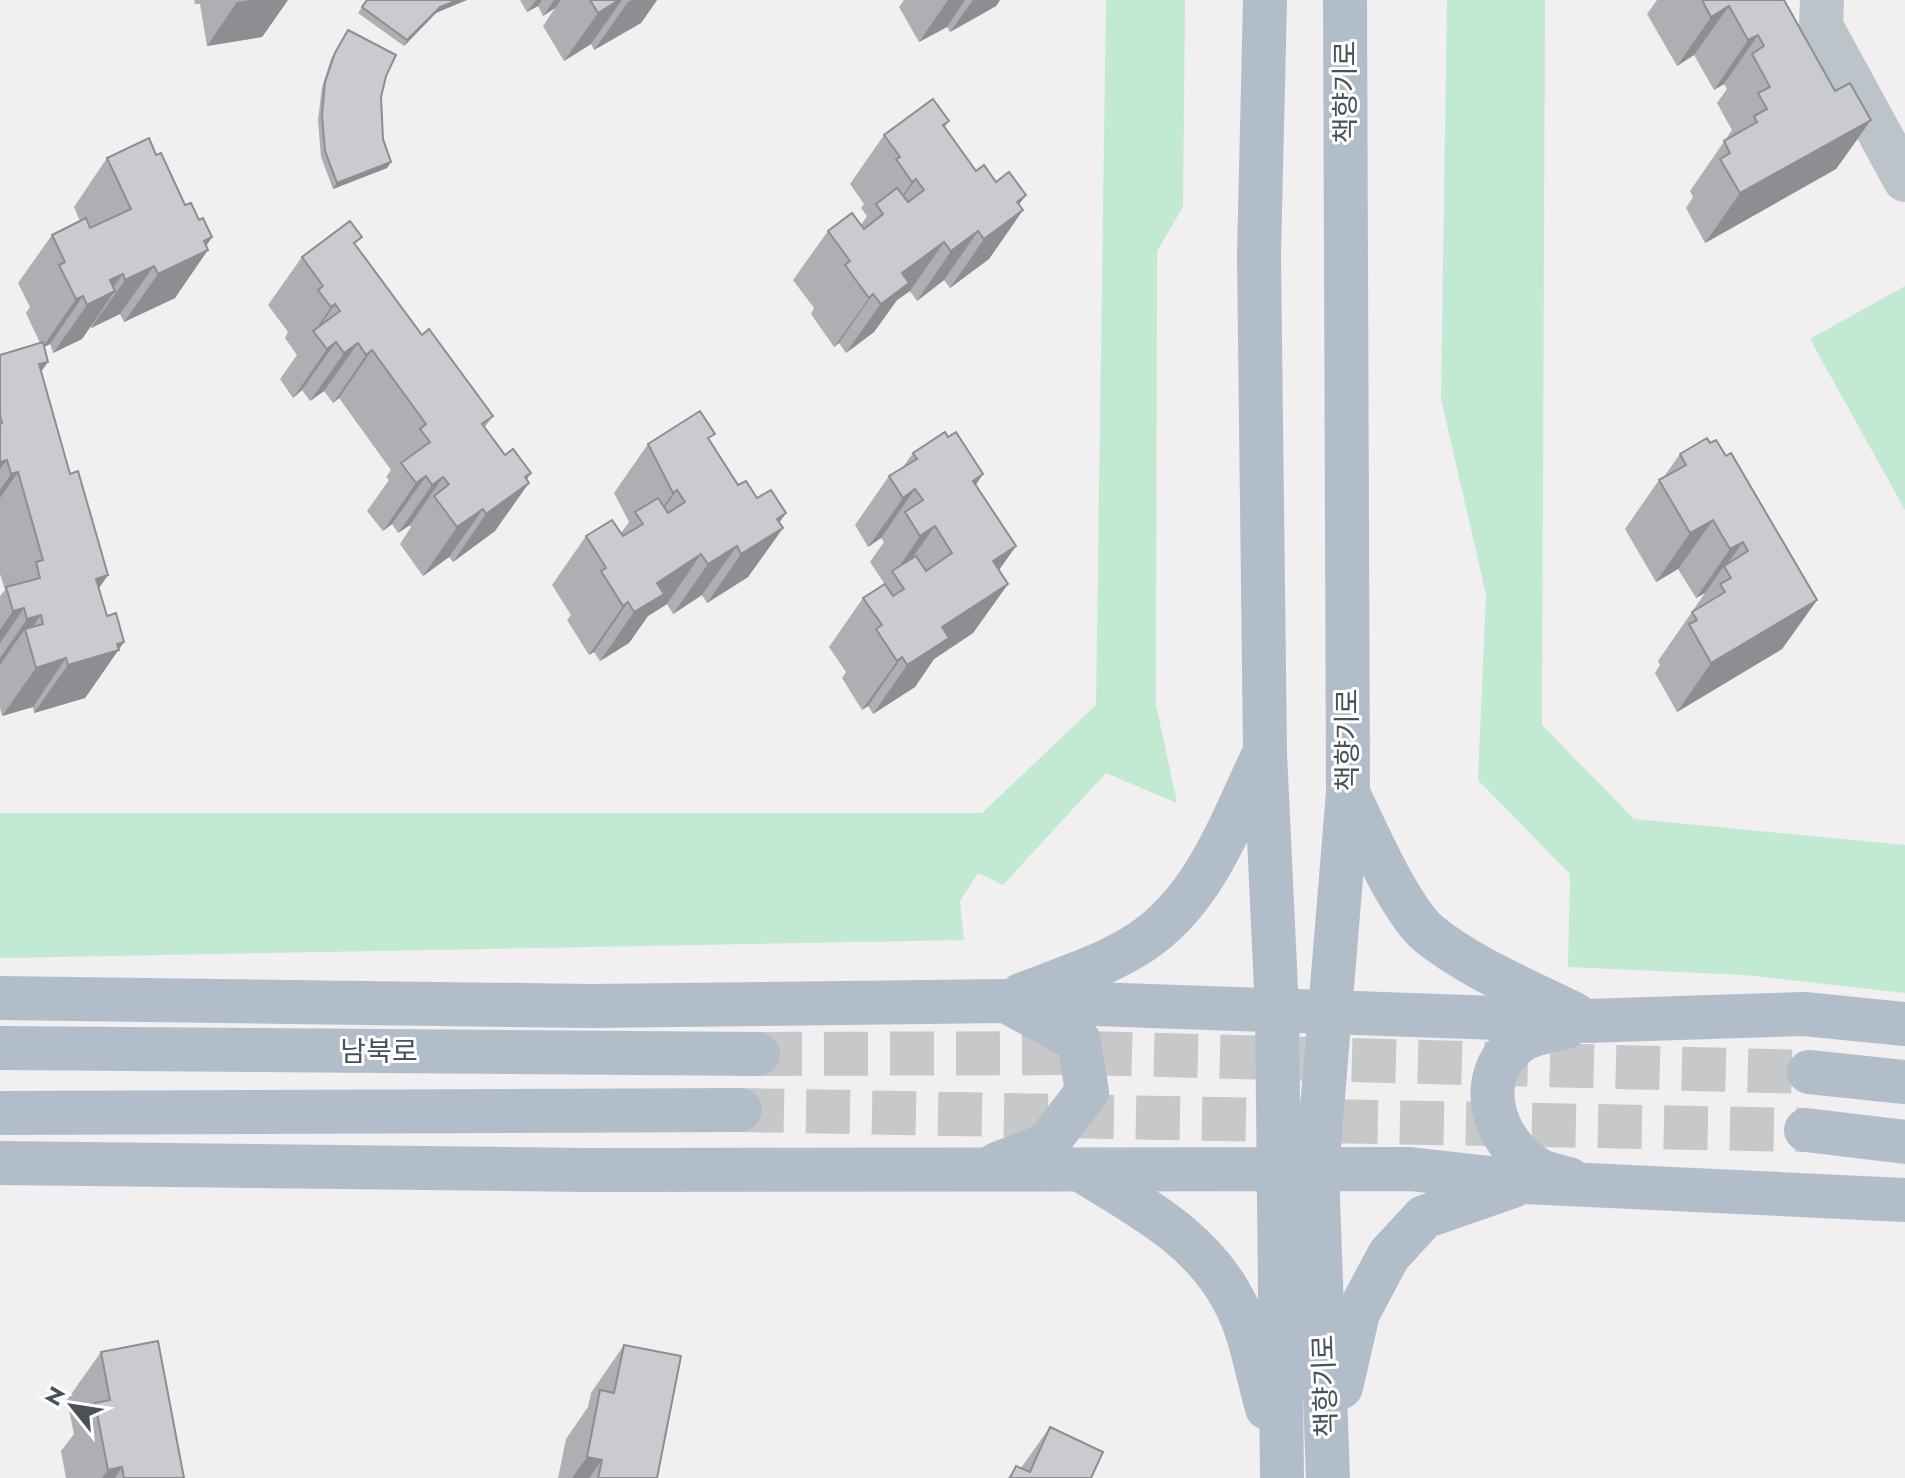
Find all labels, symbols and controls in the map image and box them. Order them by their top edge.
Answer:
street label: 책향기로 [1325,40,1366,144]
street label: 책향기로 [1327,688,1368,792]
street label: 남북로 [340,1031,418,1072]
street label: 책향기로 [1303,1334,1347,1438]
north arrow [32,1366,112,1446]
text: N [36,1380,73,1412]

